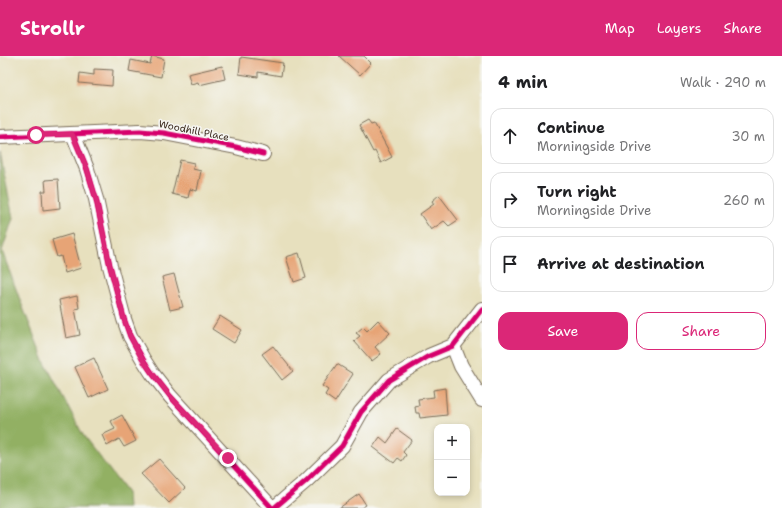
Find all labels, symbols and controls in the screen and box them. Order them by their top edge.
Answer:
text: Strollr [20,16,85,41]
text: Map [605,19,635,37]
text: Layers [657,19,701,37]
text: Share [723,19,762,37]
text: 4 min [498,71,548,93]
text: Walk · 290 m [680,74,766,91]
street label: Woodhill Place [158,117,231,144]
text: Continue [537,118,605,138]
icon: ahead [499,125,521,147]
route start [27,126,45,144]
text: 30 m [731,128,765,145]
text: Morningside Drive [537,138,651,155]
text: Turn right [537,182,617,202]
icon: right [499,189,521,211]
text: 260 m [723,192,765,209]
text: Morningside Drive [537,202,651,219]
icon: arrive [499,253,521,275]
text: Arrive at destination [537,254,705,274]
button: Save [498,312,628,350]
button: Share [636,312,766,350]
map controls [434,424,470,496]
button: + [434,424,470,460]
route end [219,449,237,467]
button: − [434,460,470,496]

